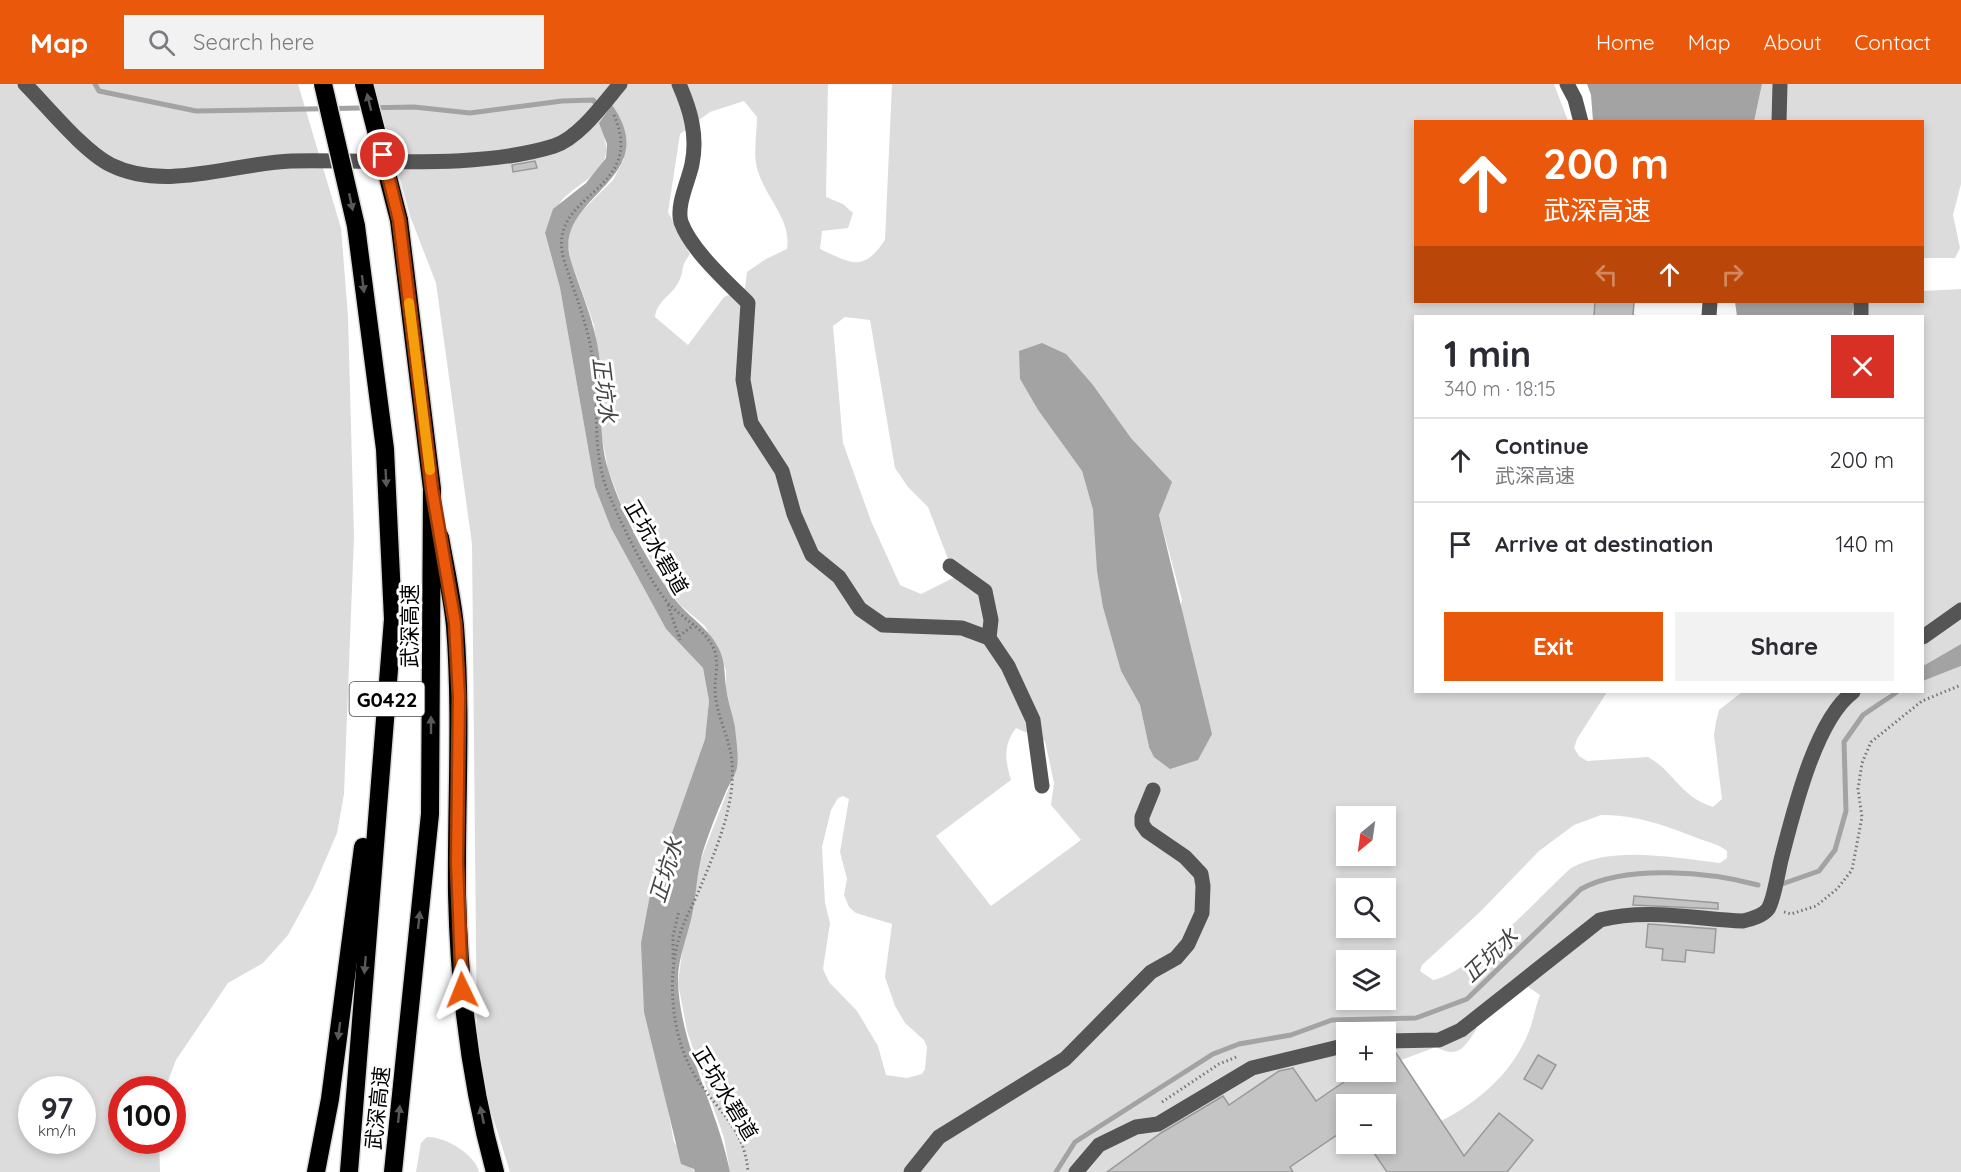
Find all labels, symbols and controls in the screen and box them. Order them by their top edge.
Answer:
search box [124,15,544,69]
text: Map [30,25,88,60]
icon: search [145,26,178,59]
text: Search here [193,28,315,56]
text: Home [1596,29,1655,55]
text: Map [1688,29,1731,55]
text: About [1764,29,1822,55]
text: Contact [1855,29,1931,55]
one-way arrow [364,93,374,112]
pin [357,129,408,180]
text: 200 m [1543,137,1669,190]
icon: arrive [366,138,399,171]
icon: ahead [1444,144,1522,222]
one-way arrow [347,193,356,212]
text: 武深高速 [1543,193,1651,227]
icon: left [1590,258,1623,291]
icon: ahead [1653,258,1686,291]
icon: right [1716,258,1749,291]
one-way arrow [359,275,368,294]
text: 1 min [1444,331,1531,376]
button: close [1831,335,1894,398]
water label: 正坑水 [587,356,623,425]
text: 340 m · 18:15 [1444,376,1556,401]
text: Continue [1495,432,1589,460]
icon: ahead [1444,444,1477,477]
text: 200 m [1830,446,1894,474]
text: 武深高速 [1495,463,1575,488]
one-way arrow [382,468,391,487]
street label: 正坑水碧道 [619,495,695,599]
icon: arrive [1444,528,1477,561]
text: Arrive at destination [1495,530,1713,558]
text: 140 m [1835,530,1894,558]
street label: 武深高速 [396,584,422,668]
button: Exit [1444,612,1663,681]
button: Share [1675,612,1894,681]
road number: G0422 [350,682,424,716]
one-way arrow [426,716,436,735]
north arrow [1336,806,1396,866]
map controls [1336,806,1396,1154]
water label: 正坑水 [643,833,689,906]
button: search [1336,878,1396,938]
one-way arrow [414,910,424,929]
water label: 正坑水 [1456,922,1524,988]
button: layers [1336,950,1396,1010]
one-way arrow [360,956,370,975]
position arrow [430,958,494,1022]
one-way arrow [335,1021,344,1040]
button: + [1336,1022,1396,1082]
street label: 正坑水碧道 [688,1041,764,1145]
street label: 武深高速 [360,1065,394,1151]
speed limit sign: 100 [108,1076,186,1154]
text: 97 [41,1089,73,1127]
button: − [1336,1094,1396,1154]
one-way arrow [394,1104,404,1123]
one-way arrow [476,1106,486,1124]
text: km/h [38,1121,76,1140]

